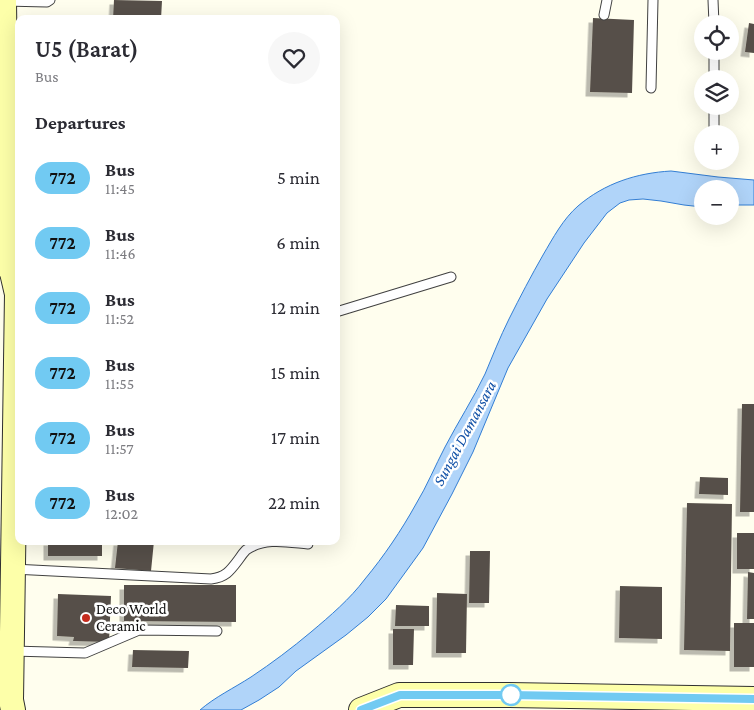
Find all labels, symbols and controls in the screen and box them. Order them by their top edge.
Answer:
map controls [694,15,739,225]
button: locate [694,15,739,60]
button: heart [268,32,320,84]
text: U5 (Barat) [35,35,139,62]
text: Bus [35,68,59,85]
button: layers [694,70,739,115]
text: Departures [35,112,126,133]
button: + [694,125,739,170]
text: Bus [105,159,135,180]
text: 5 min [277,167,320,188]
text: 772 [49,168,76,188]
text: 11:45 [105,180,135,197]
button: − [694,180,739,225]
text: Bus [105,224,135,245]
text: 6 min [276,232,320,253]
text: 772 [49,233,76,253]
text: 11:46 [105,245,136,262]
text: Bus [105,289,135,310]
text: 12 min [271,297,320,318]
text: 772 [49,298,76,318]
text: 11:52 [105,310,134,327]
text: Bus [105,354,135,375]
text: 15 min [271,362,320,383]
text: 772 [49,363,76,383]
text: 11:55 [105,375,134,392]
water label: Sungai Damansara [430,378,500,489]
text: Bus [105,419,135,440]
text: 17 min [271,427,320,448]
text: 772 [49,428,76,448]
text: 11:57 [105,440,134,457]
text: Bus [105,484,135,505]
text: 22 min [268,492,320,513]
text: 772 [49,493,76,513]
text: 12:02 [105,505,138,522]
place label: Deco World Ceramic [96,601,167,634]
marker: Deco World Ceramic [80,612,92,624]
unlabelled marker [500,684,522,706]

